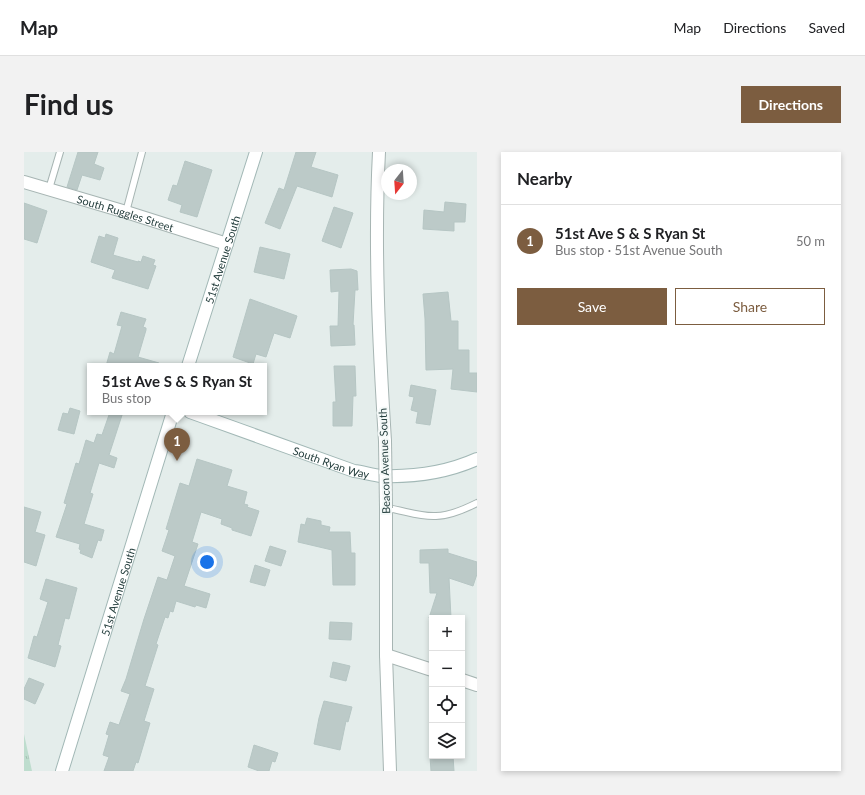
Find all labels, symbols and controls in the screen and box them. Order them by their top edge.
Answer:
text: Map [20,16,58,39]
text: Map [674,19,701,36]
text: Directions [723,19,786,36]
text: Saved [808,19,845,36]
button: Directions [741,86,841,123]
text: Find us [24,87,114,121]
north arrow [381,164,417,200]
text: Nearby [517,168,572,189]
street label: South Ruggles Street [76,191,176,233]
street label: 51st Avenue South [202,214,242,305]
text: 51st Ave S & S Ryan St [555,224,705,242]
text: 1 [526,233,534,249]
text: 50 m [796,233,825,249]
text: Bus stop · 51st Avenue South [555,242,723,258]
button: Save [517,288,667,325]
button: Share [675,288,825,325]
popup [87,363,267,415]
text: 51st Ave S & S Ryan St [102,372,252,390]
text: Bus stop [102,390,151,406]
street label: Beacon Avenue South [376,408,392,514]
pin: 1 [164,428,190,461]
street label: South Ryan Way [291,443,371,480]
street label: 51st Avenue South [98,546,137,637]
your location [197,552,217,572]
map controls [429,615,465,759]
button: + [429,615,465,651]
button: − [429,651,465,687]
button: locate [429,687,465,723]
button: layers [429,723,465,759]

